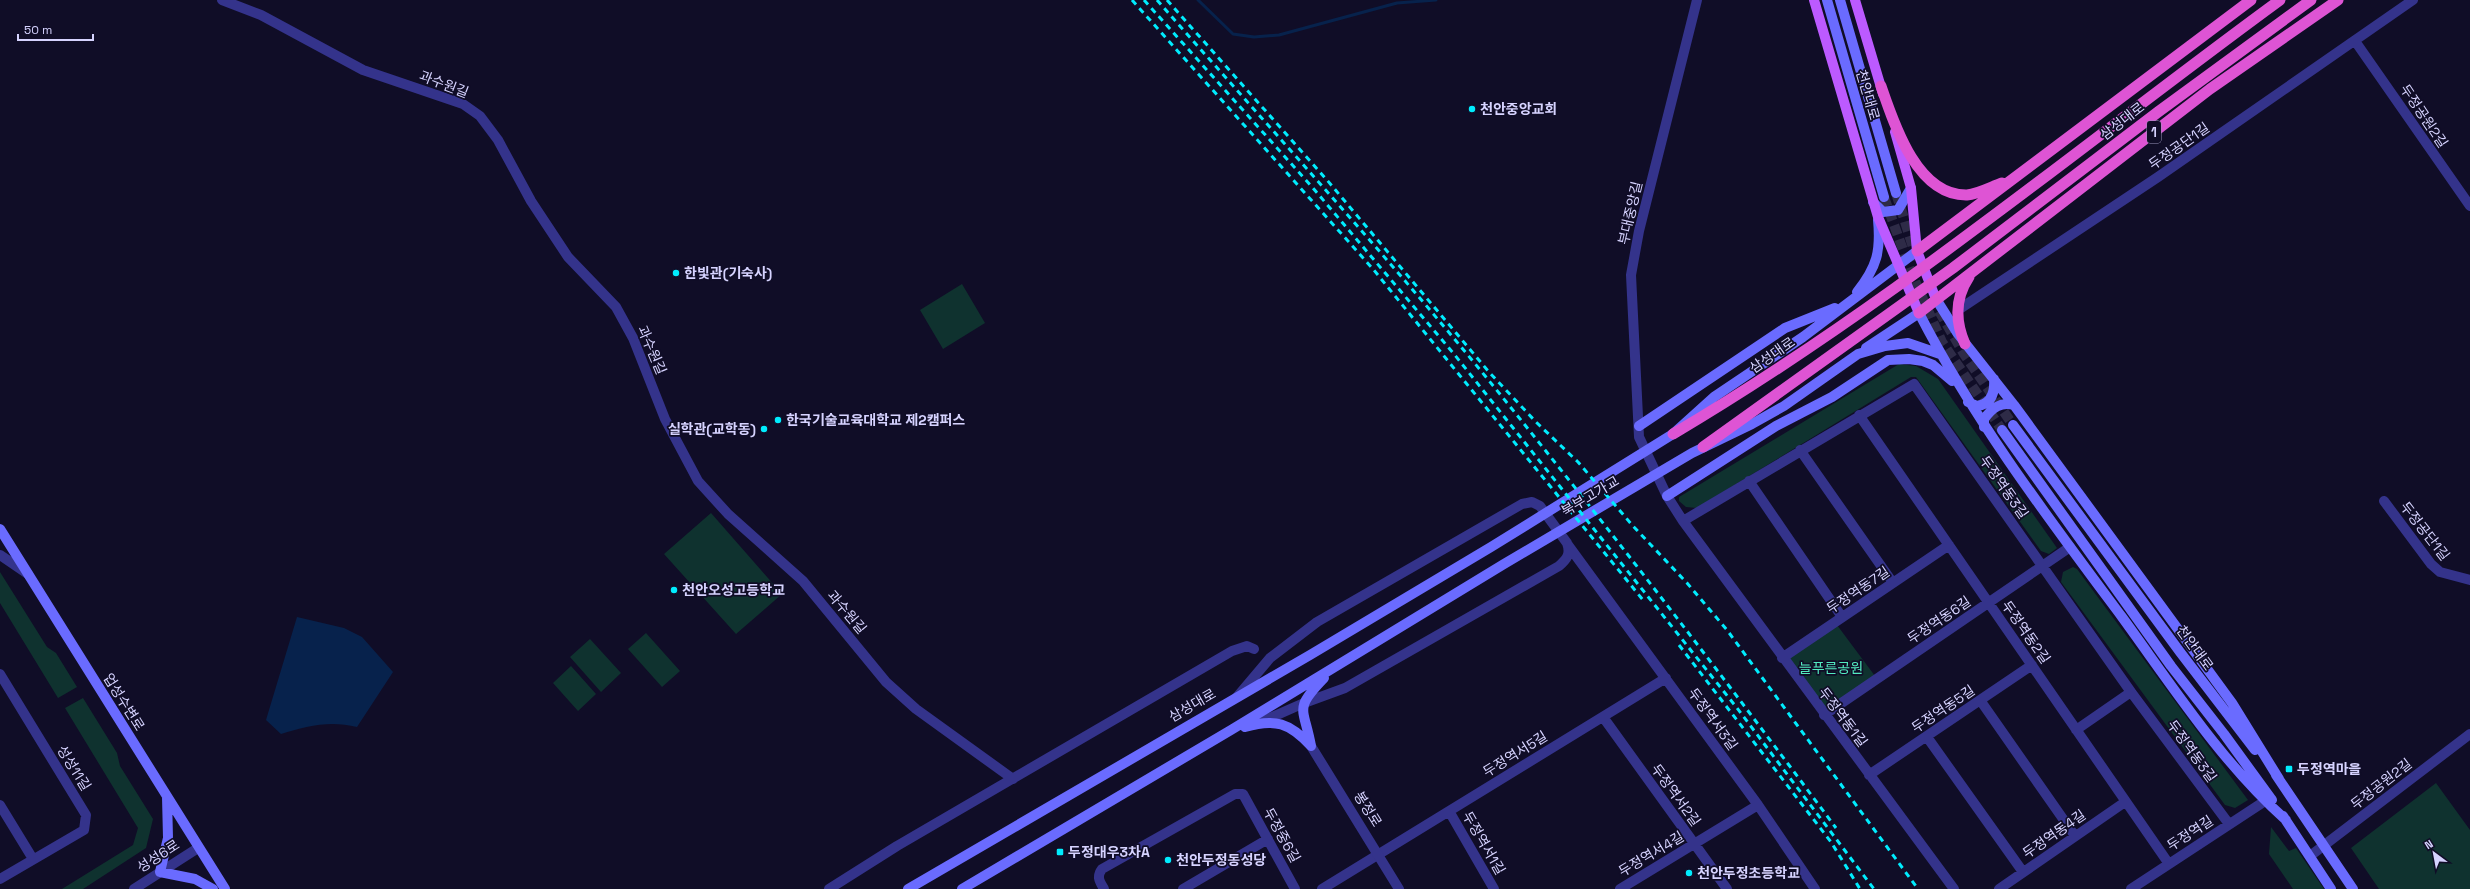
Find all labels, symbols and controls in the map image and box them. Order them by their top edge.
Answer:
scale bar [18,16,93,42]
text: 50 m [24,22,52,38]
street label: 과수원길 [417,66,471,102]
street label: 천안대로 [1852,68,1884,122]
street label: 두정공원2길 [2396,81,2452,151]
street label: 삼성대로 [2096,98,2148,144]
place label: 천안중앙교회 [1480,100,1557,118]
marker: 천안중앙교회 [1467,104,1477,114]
street label: 두정공단1길 [2145,118,2213,174]
road number: 1 [2147,121,2161,143]
street label: 부대중앙길 [1614,180,1646,246]
place label: 한빛관(기숙사) [684,264,772,282]
marker: 한빛관(기숙사) [671,268,681,278]
street label: 과수원길 [634,323,670,377]
street label: 삼성대로 [1746,333,1798,377]
place label: 한국기술교육대학교 제2캠퍼스 [786,411,965,429]
marker: 한국기술교육대학교 제2캠퍼스 [773,415,783,425]
place label: 실학관(교학동) [668,420,756,438]
marker: 실학관(교학동) [759,424,769,434]
street label: 두정역동3길 [1976,452,2032,522]
street label: 북부고가교 [1558,472,1622,520]
street label: 두정공단1길 [2396,498,2454,564]
street label: 두정역동7길 [1823,562,1893,618]
place label: 천안오성고등학교 [682,581,785,599]
marker: 천안오성고등학교 [669,585,679,595]
street label: 과수원길 [824,586,870,638]
street label: 두정역동6길 [1904,592,1974,648]
street label: 두정역동2길 [1998,597,2054,667]
street label: 천안대로 [2173,622,2217,674]
park label: 늘푸른공원 [1799,659,1863,677]
street label: 업성수변로 [99,670,149,734]
street label: 두정역동5길 [1908,681,1978,737]
street label: 삼성대로 [1165,684,1219,726]
street label: 두정역서3길 [1684,684,1742,754]
street label: 두정역동1길 [1815,684,1871,750]
street label: 두정역동3길 [2163,716,2221,786]
street label: 두정역서5길 [1479,727,1551,781]
street label: 성성11길 [53,742,95,794]
street label: 두정공원2길 [2347,754,2415,814]
street label: 두정역서2길 [1647,760,1705,830]
place label: 두정역마을 [2297,760,2362,778]
marker: 두정역마을 [2284,764,2294,774]
street label: 봉정로 [1350,788,1386,830]
street label: 두정중6길 [1260,804,1304,866]
street label: 두정역동4길 [2019,806,2089,862]
street label: 두정역서1길 [1459,808,1509,878]
street label: 두정역길 [2163,811,2217,855]
street label: 두정역서4길 [1615,827,1687,881]
north arrow [2414,833,2454,873]
street label: 성성6로 [133,836,183,876]
text: N [2422,837,2436,852]
place label: 두정대우3차A [1068,843,1150,861]
marker: 두정대우3차A [1055,847,1065,857]
place label: 천안두정동성당 [1176,851,1266,869]
marker: 천안두정동성당 [1163,855,1173,865]
place label: 천안두정초등학교 [1697,864,1800,882]
marker: 천안두정초등학교 [1684,868,1694,878]

